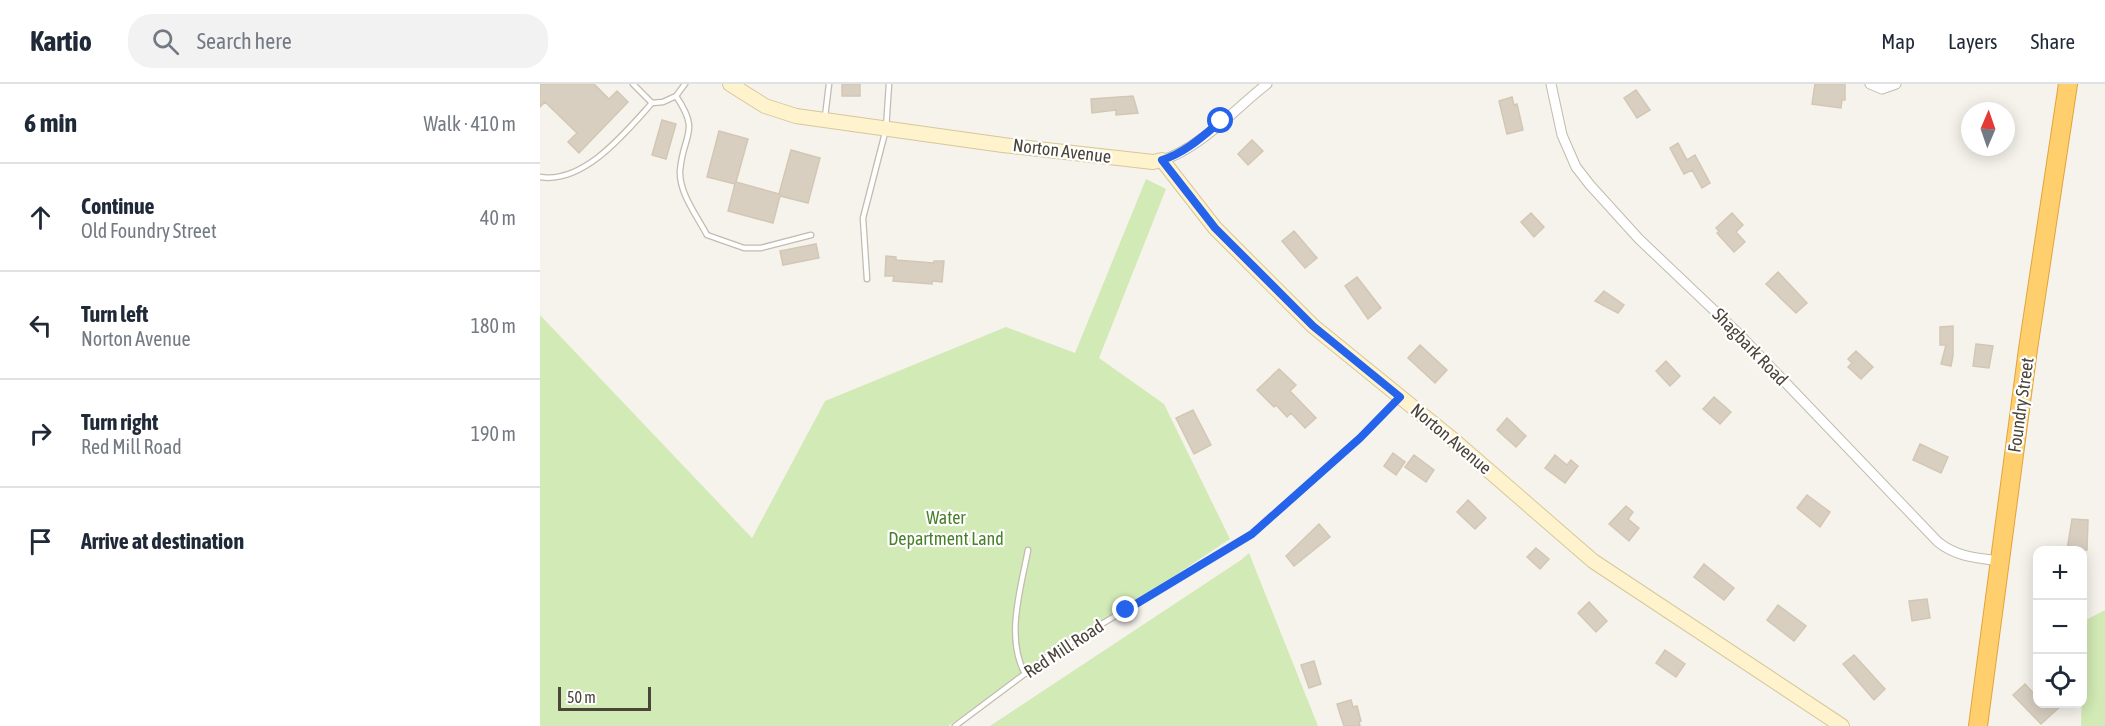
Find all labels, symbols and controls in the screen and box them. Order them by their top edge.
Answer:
search box [128,14,548,68]
text: Kartio [30,25,92,57]
icon: search [149,25,182,58]
text: Search here [197,28,292,54]
text: Map [1881,29,1915,53]
text: Layers [1948,29,1998,53]
text: Share [2031,29,2075,53]
north arrow [1961,102,2015,156]
route start [1207,107,1233,133]
text: 6 min [24,108,77,138]
text: Walk · 410 m [424,112,516,135]
street label: Norton Avenue [1012,134,1112,167]
text: Continue [81,193,155,219]
icon: ahead [24,201,57,234]
text: 40 m [480,206,516,229]
text: Old Foundry Street [81,219,217,242]
text: Turn left [81,301,148,327]
street label: Shagbark Road [1708,304,1792,390]
icon: left [24,309,57,342]
text: 180 m [471,314,516,337]
text: Norton Avenue [81,327,191,350]
street label: Foundry Street [2003,356,2038,454]
street label: Norton Avenue [1407,399,1496,478]
text: Turn right [81,409,158,435]
icon: right [24,417,57,450]
text: 190 m [471,422,516,445]
text: Red Mill Road [81,435,182,458]
park label: Water Department Land [888,507,1004,549]
icon: arrive [24,525,57,558]
text: Arrive at destination [81,528,244,554]
map controls [2033,546,2087,708]
button: + [2033,546,2087,600]
route end [1112,596,1138,622]
button: − [2033,600,2087,654]
street label: Red Mill Road [1020,615,1107,682]
button: locate [2033,654,2087,708]
scale bar [558,684,651,712]
text: 50 m [567,688,596,706]

